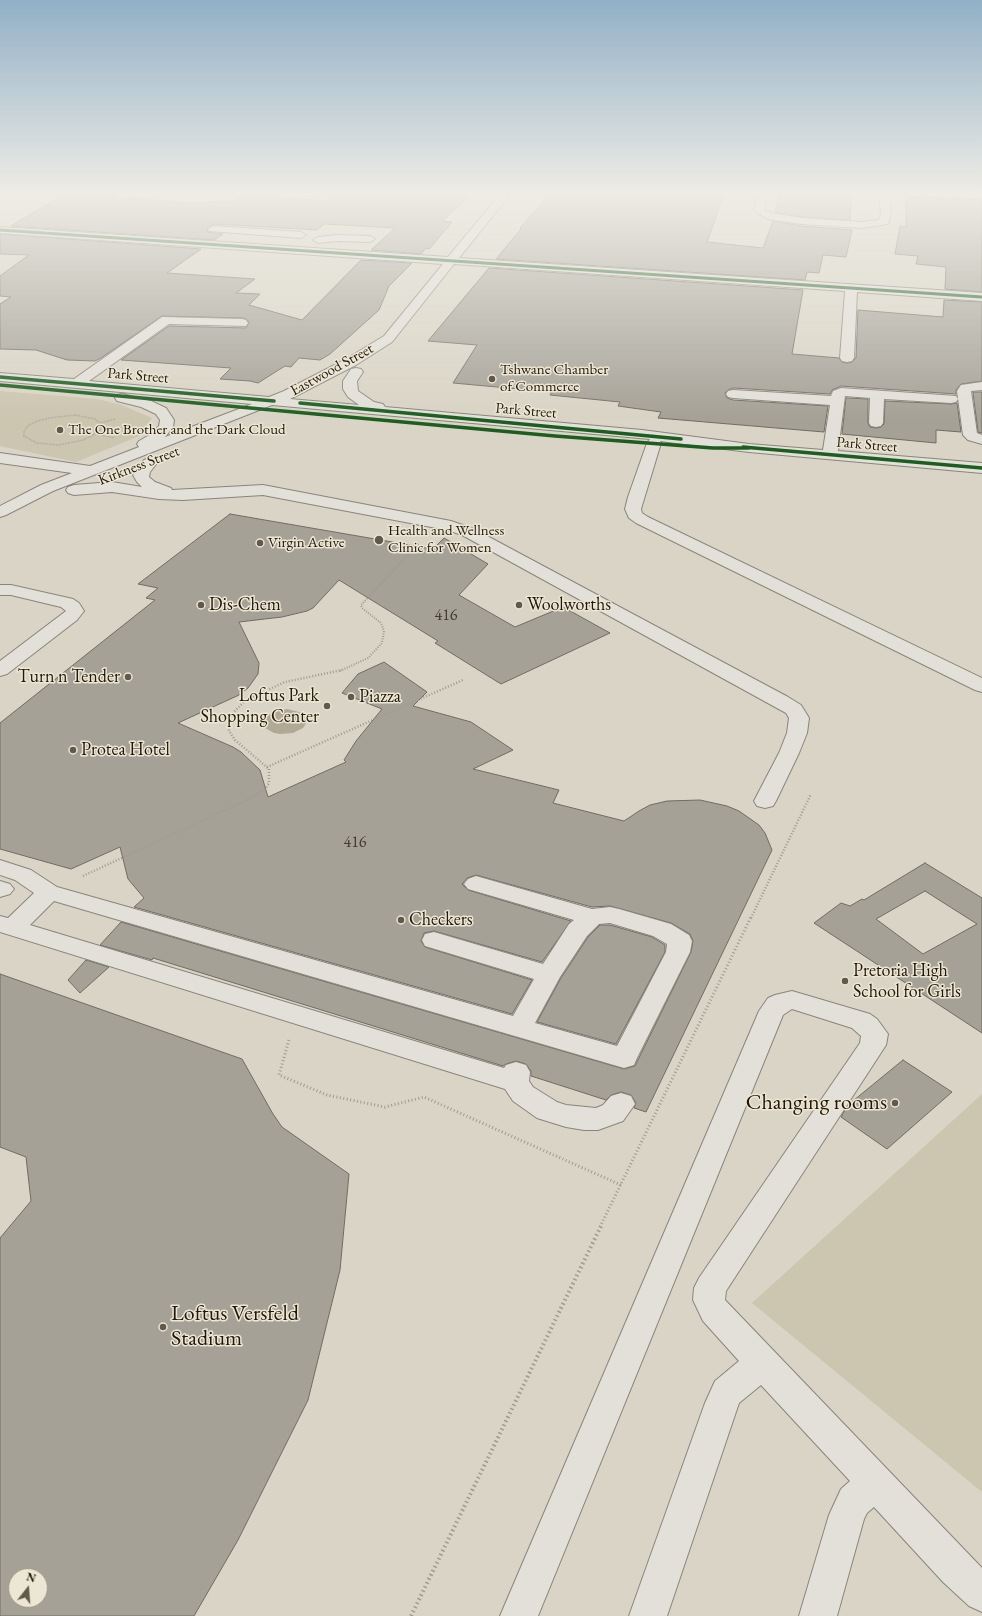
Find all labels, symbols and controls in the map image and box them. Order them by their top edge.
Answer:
street label: Eastwood Street [287,340,377,400]
place label: Tshwane Chamber of Commerce [500,361,608,396]
street label: Park Street [107,364,169,388]
marker: Tshwane Chamber of Commerce [487,374,497,384]
street label: Park Street [495,399,557,423]
place label: The One Brother and the Dark Cloud [68,421,286,439]
marker: The One Brother and the Dark Cloud [55,425,65,435]
street label: Park Street [836,433,898,457]
street label: Kirkness Street [96,442,182,490]
place label: Health and Wellness Clinic for Women [388,522,504,557]
place label: Virgin Active [268,534,344,552]
marker: Health and Wellness Clinic for Women [373,534,385,546]
marker: Virgin Active [255,538,265,548]
place label: Dis-Chem [209,594,281,616]
place label: Woolworths [527,594,611,616]
marker: Dis-Chem [196,600,206,610]
marker: Woolworths [514,600,524,610]
house number: 416 [434,606,458,626]
place label: Turn n Tender [17,666,120,688]
marker: Turn n Tender [123,672,133,682]
place label: Loftus Park Shopping Center [200,685,319,728]
place label: Piazza [359,686,401,708]
marker: Piazza [346,692,356,702]
marker: Loftus Park Shopping Center [322,701,332,711]
place label: Protea Hotel [81,739,170,761]
marker: Protea Hotel [68,745,78,755]
house number: 416 [343,833,367,853]
place label: Checkers [409,909,473,931]
marker: Checkers [396,915,406,925]
place label: Pretoria High School for Girls [853,960,961,1002]
marker: Pretoria High School for Girls [840,976,850,986]
place label: Changing rooms [746,1090,887,1116]
marker: Changing rooms [890,1098,900,1108]
place label: Loftus Versfeld Stadium [171,1301,299,1352]
marker: Loftus Versfeld Stadium [158,1322,168,1332]
north arrow [8,1568,48,1608]
text: N [25,1569,38,1585]

